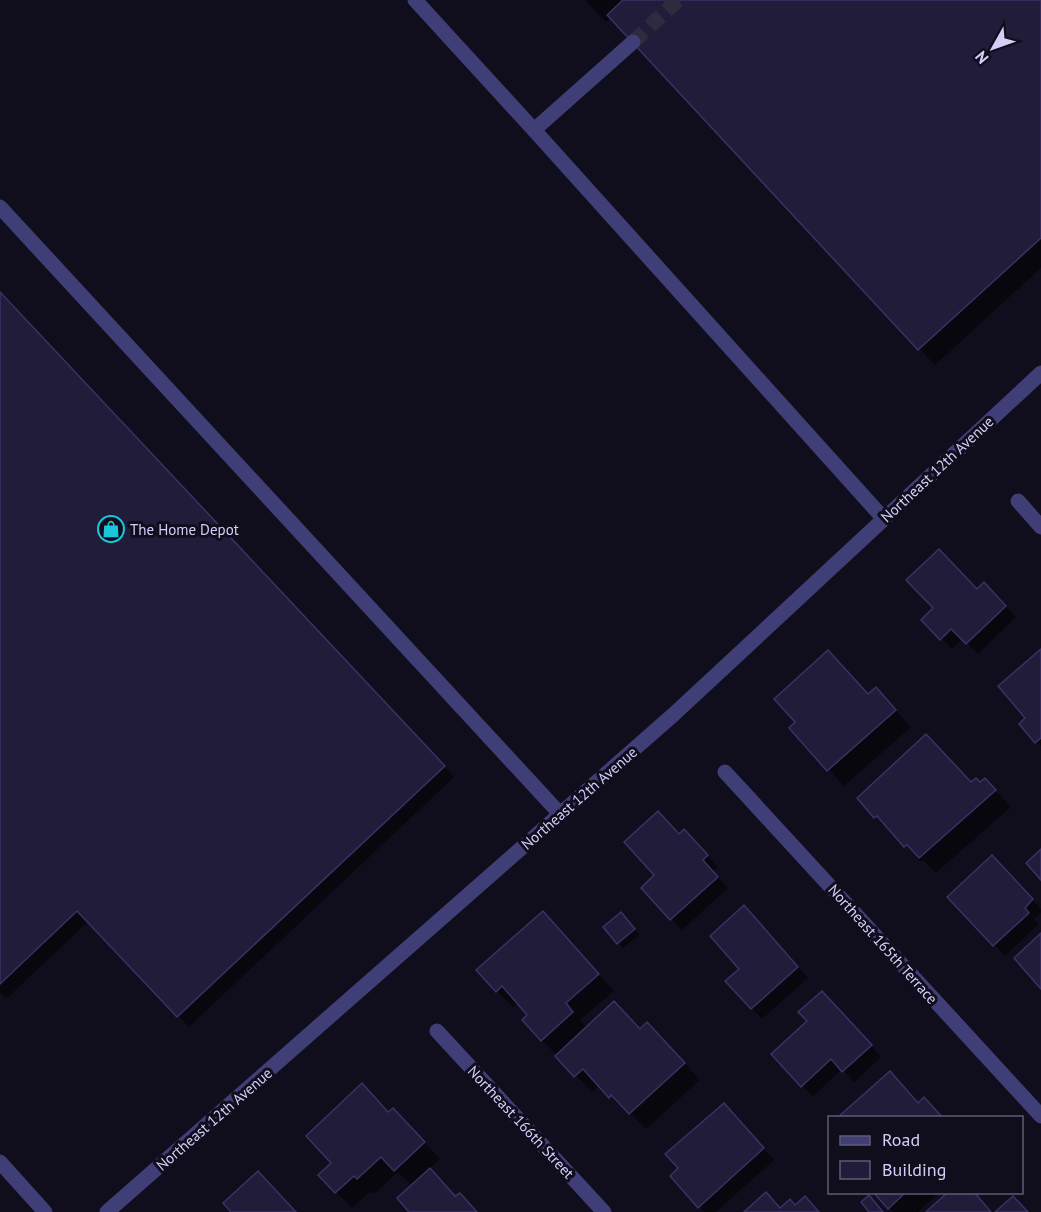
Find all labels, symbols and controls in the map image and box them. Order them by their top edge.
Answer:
north arrow [963,18,1023,78]
text: N [970,47,993,68]
street label: Northeast 12th Avenue [877,412,997,526]
shop icon: The Home Depot [96,514,126,544]
place label: The Home Depot [130,520,239,539]
street label: Northeast 12th Avenue [517,742,641,854]
street label: Northeast 165th Terrace [824,880,942,1008]
street label: Northeast 166th Street [464,1062,578,1182]
street label: Northeast 12th Avenue [152,1063,276,1175]
legend [828,1116,1023,1194]
text: Road [882,1128,920,1151]
text: Building [882,1158,946,1181]

